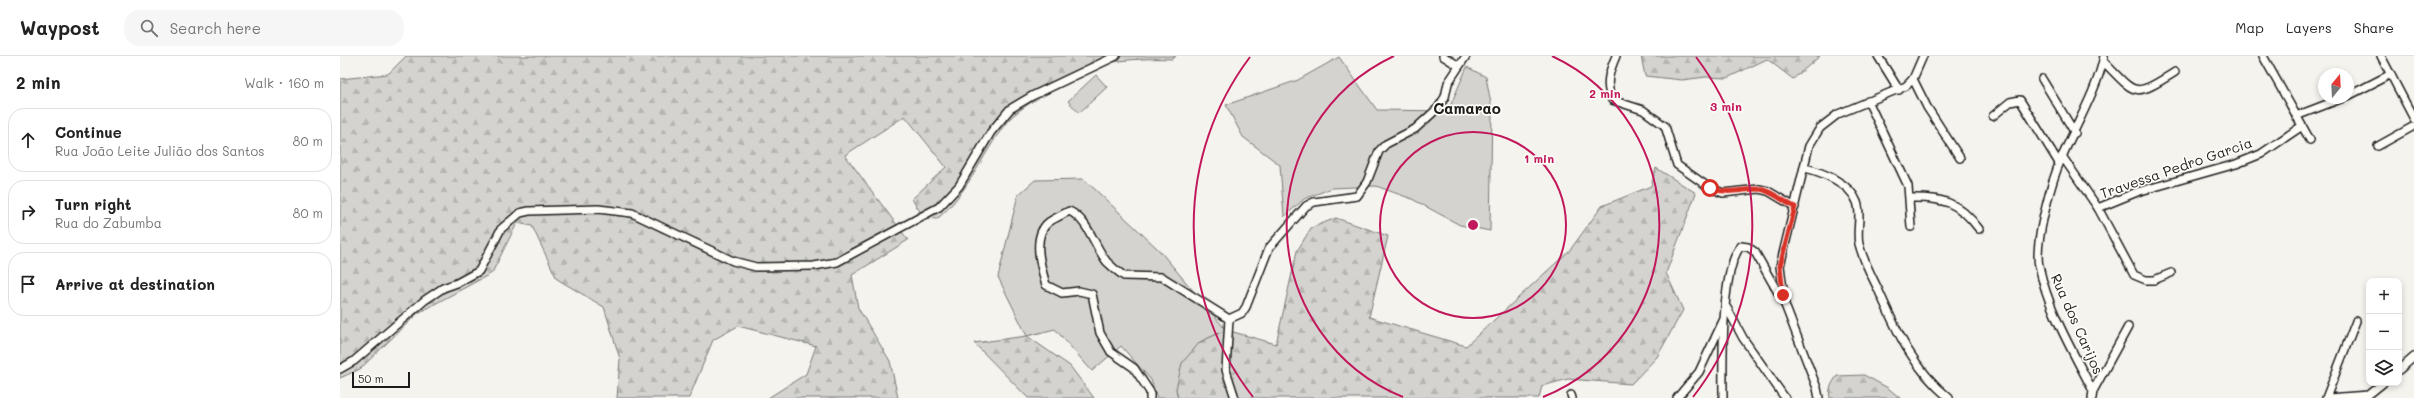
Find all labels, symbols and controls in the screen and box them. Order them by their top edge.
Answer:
search box [124,10,404,46]
text: Waypost [20,15,100,40]
icon: search [138,17,160,39]
text: Search here [170,18,261,38]
text: Map [2235,18,2264,37]
text: Layers [2286,18,2332,37]
text: Share [2354,18,2394,37]
north arrow [2318,68,2354,104]
text: 2 min [16,71,61,93]
text: Walk · 160 m [244,74,324,91]
text: 2 min [1589,85,1621,101]
district label: Camarao [1433,98,1501,118]
text: 3 min [1710,98,1742,114]
text: Continue [55,122,122,142]
icon: ahead [17,129,39,151]
text: 80 m [293,132,323,149]
street label: Travessa Pedro Garcia [2097,133,2254,203]
text: Rua João Leite Julião dos Santos [55,142,265,159]
text: 1 min [1524,150,1554,166]
route start [1701,179,1719,197]
text: Turn right [55,194,132,214]
icon: right [17,201,39,223]
text: 80 m [293,204,323,221]
text: Rua do Zabumba [55,214,162,231]
centre of rings [1466,218,1480,232]
street label: Rua dos Carijos [2047,271,2108,377]
icon: arrive [17,273,39,295]
text: Arrive at destination [55,274,215,294]
map controls [2366,278,2402,386]
button: + [2366,278,2402,314]
route end [1774,286,1792,304]
button: − [2366,314,2402,350]
button: layers [2366,350,2402,386]
scale bar [352,370,410,389]
text: 50 m [358,371,384,386]

